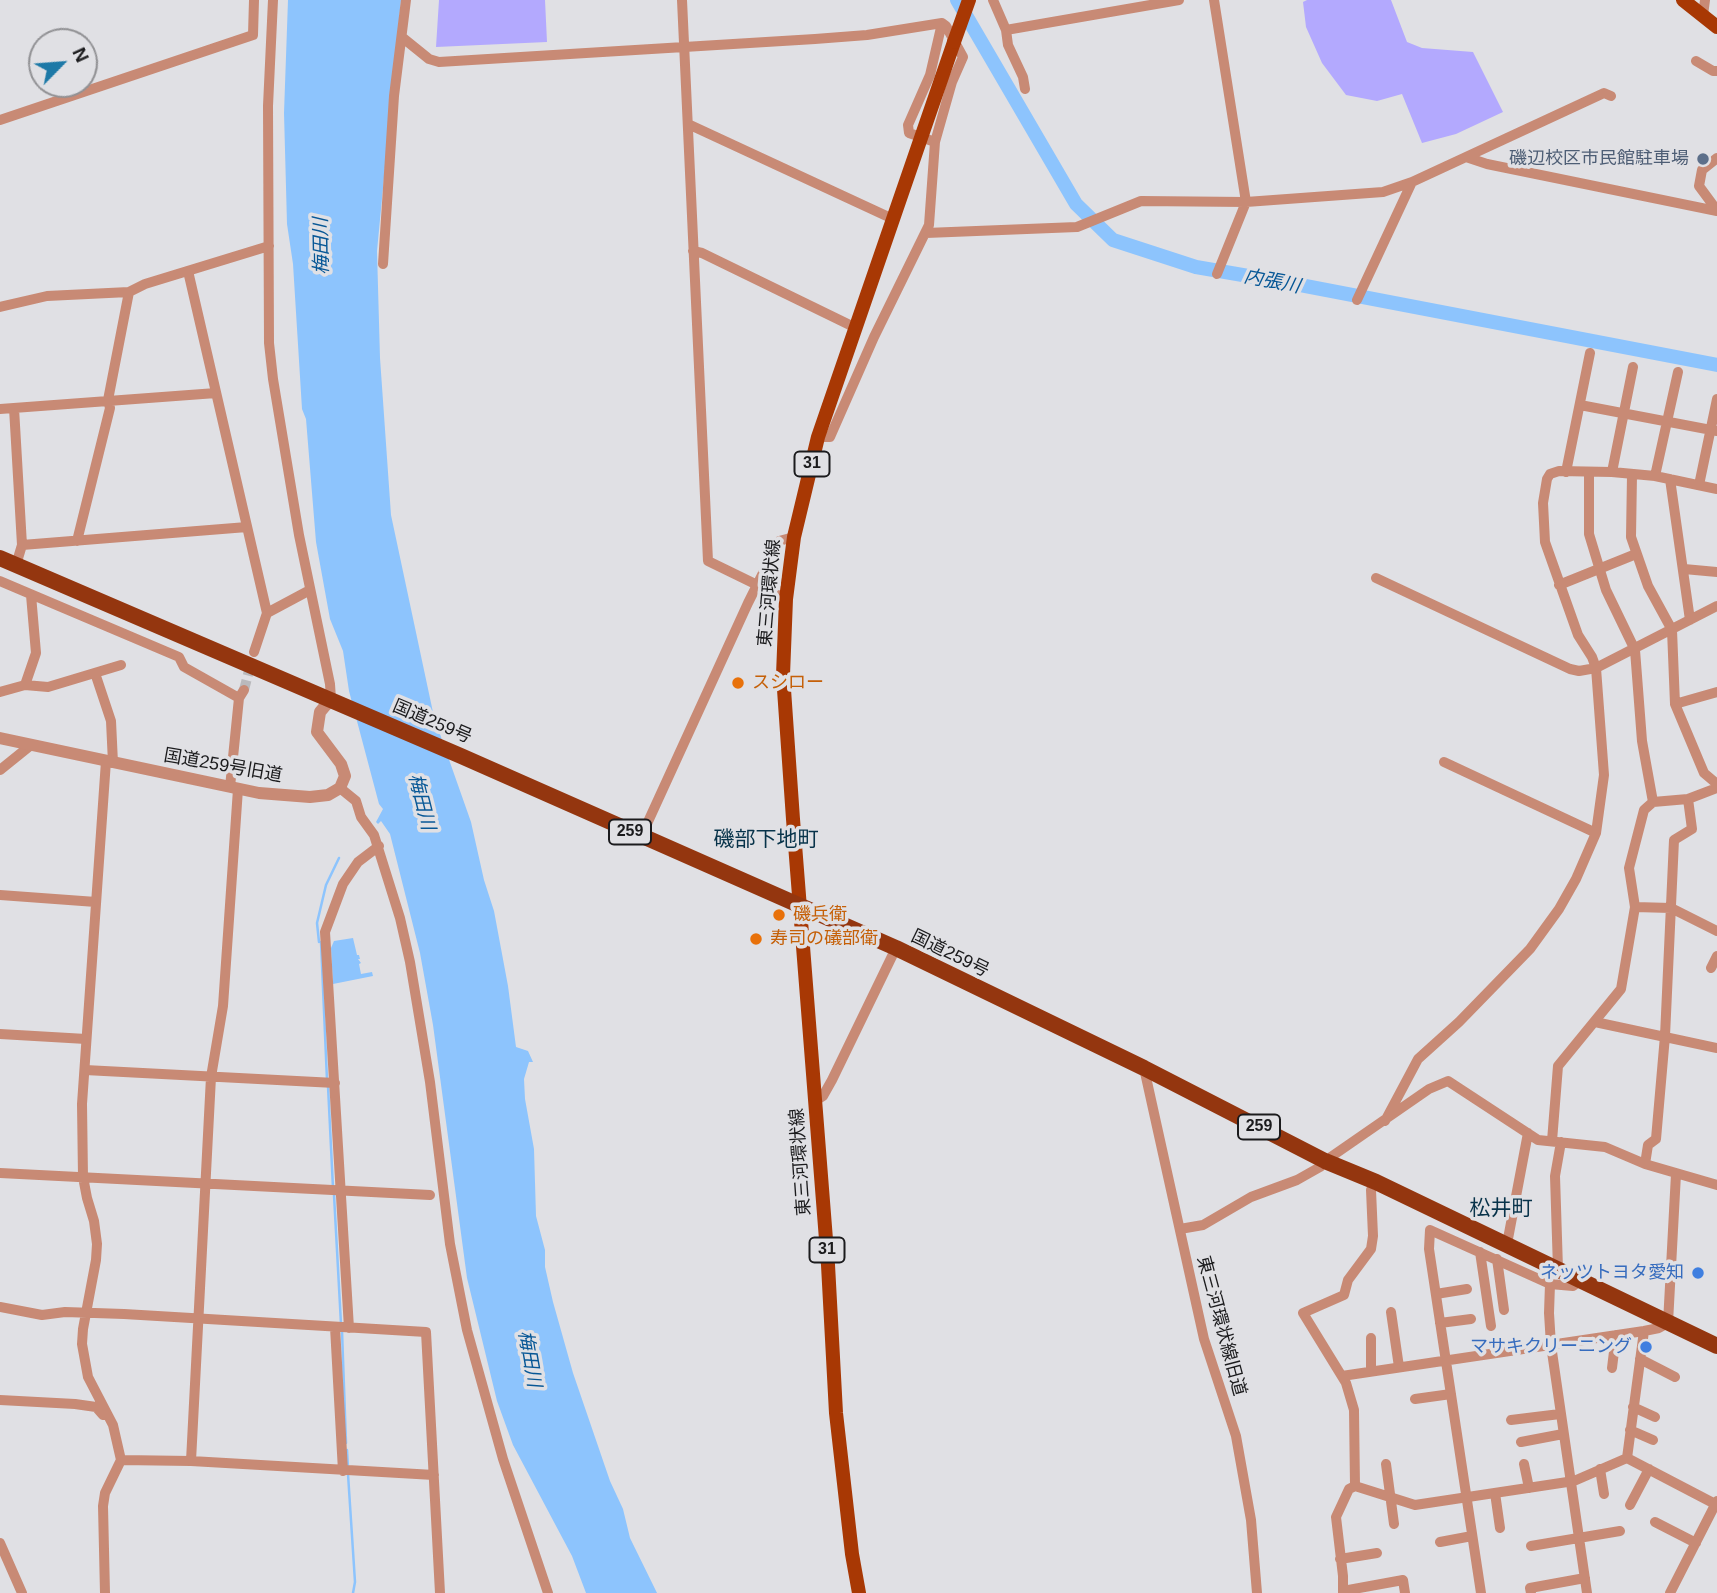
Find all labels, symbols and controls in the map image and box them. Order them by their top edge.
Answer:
north arrow [28,28,98,98]
text: N [68,44,93,65]
place label: 磯辺校区市民館駐車場 [1509,148,1689,170]
marker: 磯辺校区市民館駐車場 [1695,151,1711,167]
water label: 梅田川 [310,217,334,275]
water label: 内張川 [1242,265,1302,299]
road number: 31 [794,452,830,477]
street label: 東三河環状線 [755,538,785,648]
place label: スシロー [752,672,824,694]
marker: スシロー [730,675,746,691]
street label: 国道259号 [389,696,475,748]
street label: 国道259号旧道 [162,745,284,787]
water label: 梅田川 [403,772,439,832]
road number: 259 [609,820,651,845]
district label: 磯部下地町 [714,827,818,853]
place label: 磯兵衛 [793,904,847,926]
marker: 磯兵衛 [771,907,787,923]
street label: 国道259号 [908,926,992,982]
place label: 寿司の礒部衛 [770,928,878,950]
marker: 寿司の礒部衛 [748,931,764,947]
street label: 東三河環状線 [786,1107,816,1217]
road number: 259 [1238,1114,1280,1140]
district label: 松井町 [1470,1196,1532,1222]
road number: 31 [810,1238,844,1262]
street label: 東三河環状線旧道 [1192,1254,1250,1398]
place label: ネッツトヨタ愛知 [1540,1262,1684,1284]
marker: ネッツトヨタ愛知 [1690,1265,1706,1281]
water label: 梅田川 [513,1329,545,1389]
place label: マサキクリーニング [1470,1336,1632,1358]
marker: マサキクリーニング [1638,1339,1654,1355]

